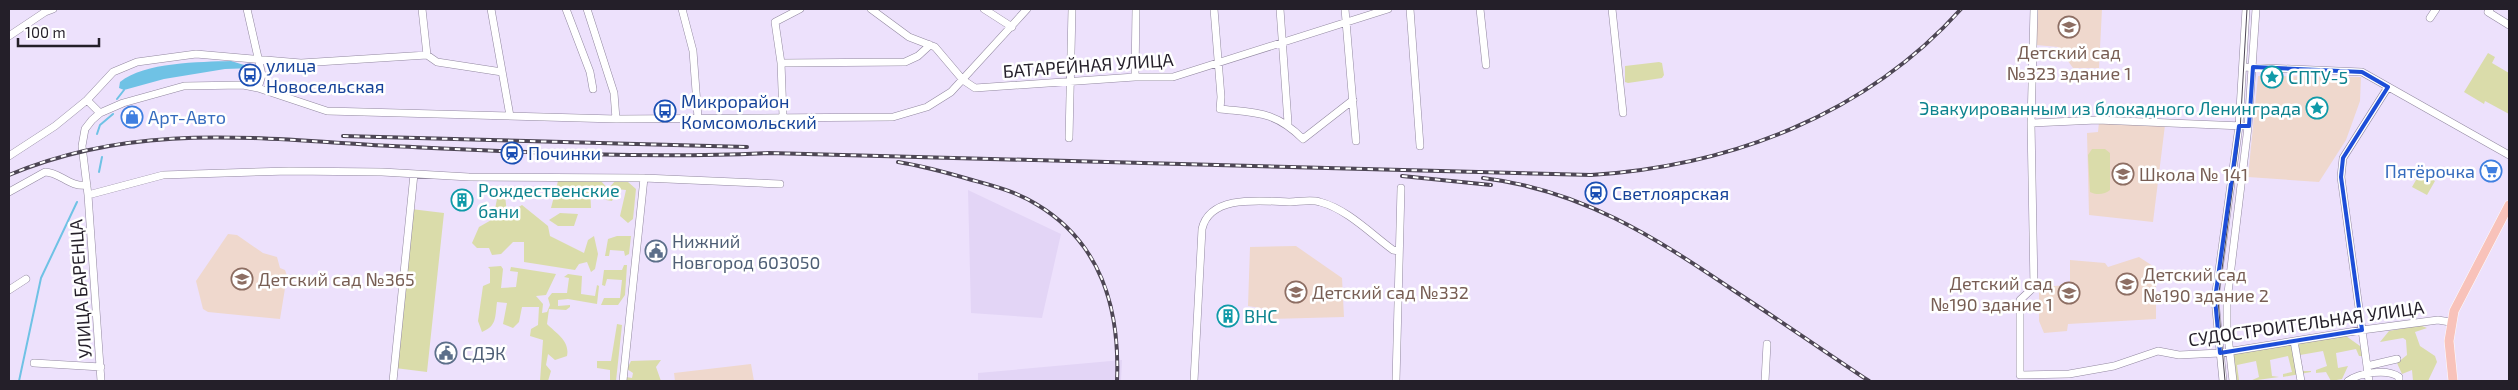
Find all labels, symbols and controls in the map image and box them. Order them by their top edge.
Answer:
scale bar [18,15,99,47]
school or university icon: Детский сад №323 здание 1 [2057,15,2081,39]
text: 100 m [25,23,66,41]
place label: Детский сад №323 здание 1 [2007,41,2131,84]
street label: БАТАРЕЙНАЯ УЛИЦА [1002,48,1175,82]
place label: улица Новосельская [266,54,385,97]
bus stop icon: улица Новосельская [238,63,262,87]
place icon: СПТУ-5 [2260,65,2284,89]
place label: СПТУ-5 [2288,66,2348,88]
place label: Микрорайон Комсомольский [681,90,817,133]
place icon: Эвакуированным из блокадного Ленинграда [2305,96,2329,120]
place label: Эвакуированным из блокадного Ленинграда [1919,97,2301,119]
bus stop icon: Микрорайон Комсомольский [653,99,677,123]
shop icon: Арт-Авто [120,105,144,129]
place label: Арт-Авто [148,106,226,128]
station icon: Починки [500,141,524,165]
place label: Починки [528,142,601,164]
supermarket icon: Пятёрочка [2479,159,2503,183]
place label: Пятёрочка [2385,160,2475,182]
school or university icon: Школа № 141 [2111,162,2135,186]
place label: Школа № 141 [2139,163,2248,185]
place label: Рождественские бани [478,179,620,222]
station icon: Светлоярская [1584,181,1608,205]
place label: Светлоярская [1612,182,1729,204]
building icon: Рождественские бани [450,188,474,212]
street label: УЛИЦА БАРЕНЦА [64,218,96,359]
place label: Нижний Новгород 603050 [672,230,820,273]
public building icon: Нижний Новгород 603050 [644,239,668,263]
place label: Детский сад №190 здание 2 [2143,263,2269,306]
school or university icon: Детский сад №365 [230,267,254,291]
place label: Детский сад №365 [258,268,415,290]
place label: Детский сад №190 здание 1 [1930,272,2053,315]
school or university icon: Детский сад №190 здание 2 [2115,272,2139,296]
school or university icon: Детский сад №332 [1284,280,1308,304]
place label: Детский сад №332 [1312,281,1469,303]
school or university icon: Детский сад №190 здание 1 [2057,281,2081,305]
street label: СУДОСТРОИТЕЛЬНАЯ УЛИЦА [2187,295,2426,350]
building icon: ВНС [1216,304,1240,328]
place label: ВНС [1244,305,1277,327]
public building icon: СДЭК [434,341,458,365]
place label: СДЭК [462,342,506,364]

